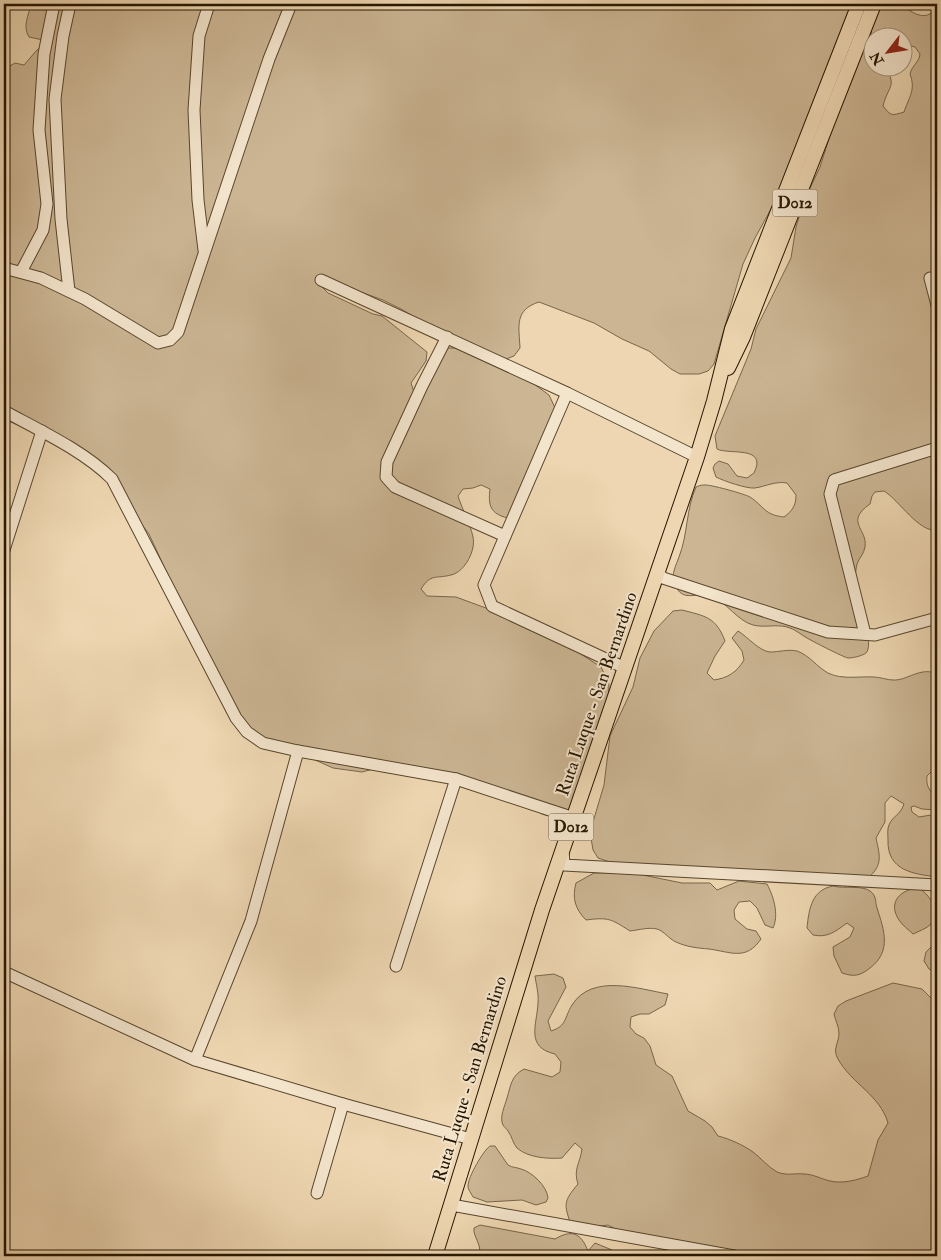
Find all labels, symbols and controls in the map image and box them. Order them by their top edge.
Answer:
north arrow [864,28,914,78]
text: N [867,48,888,69]
road number: D012 [772,190,818,217]
street label: Ruta Luque - San Bernardino [551,589,643,799]
road number: D012 [548,814,594,840]
street label: Ruta Luque - San Bernardino [428,973,512,1185]

